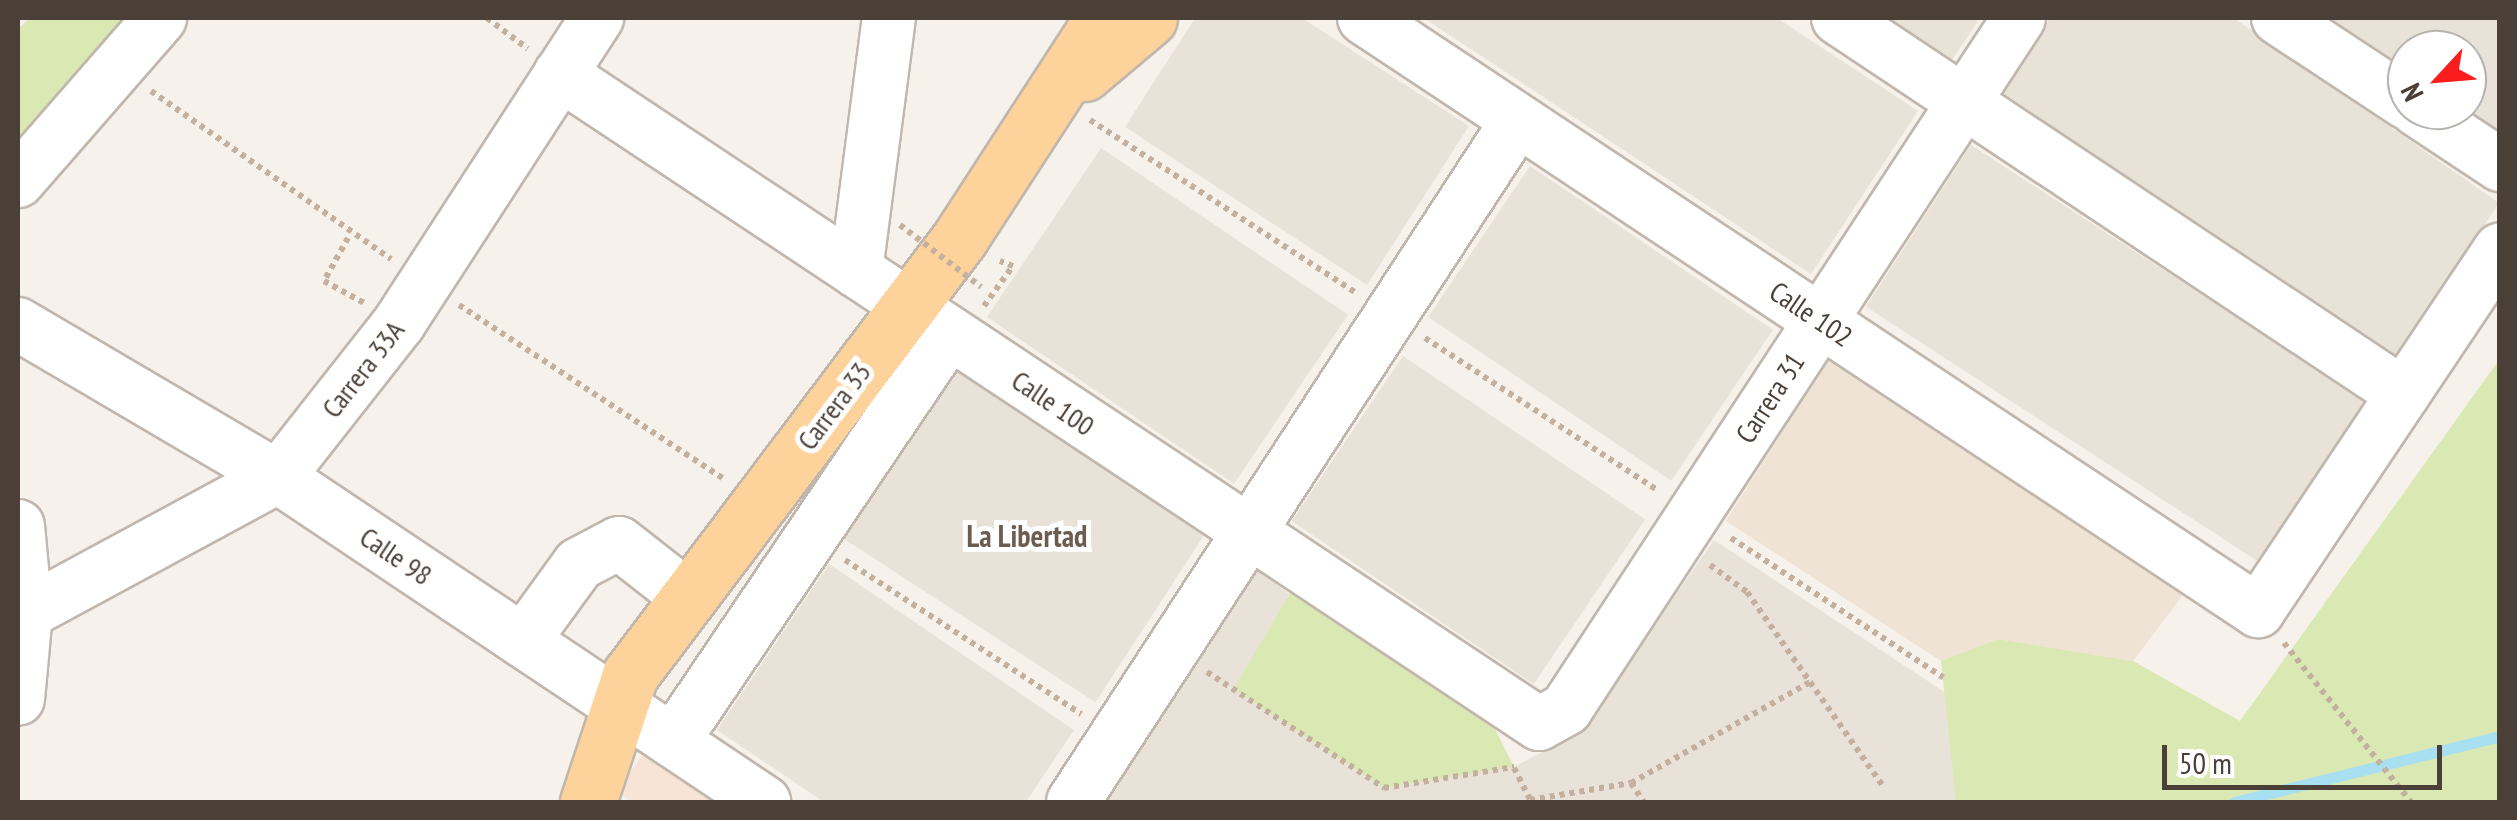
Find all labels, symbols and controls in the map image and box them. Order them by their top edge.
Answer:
north arrow [2387,30,2487,130]
text: N [2391,78,2431,107]
street label: Calle 102 [1763,274,1859,354]
street label: Carrera 33A [315,314,411,424]
street label: Carrera 31 [1729,347,1811,449]
street label: Carrera 33 [790,356,878,456]
street label: Calle 100 [1005,363,1101,443]
district label: La Libertad [967,518,1087,554]
street label: Calle 98 [354,520,438,592]
scale bar [2167,725,2447,787]
text: 50 m [2179,743,2232,782]

